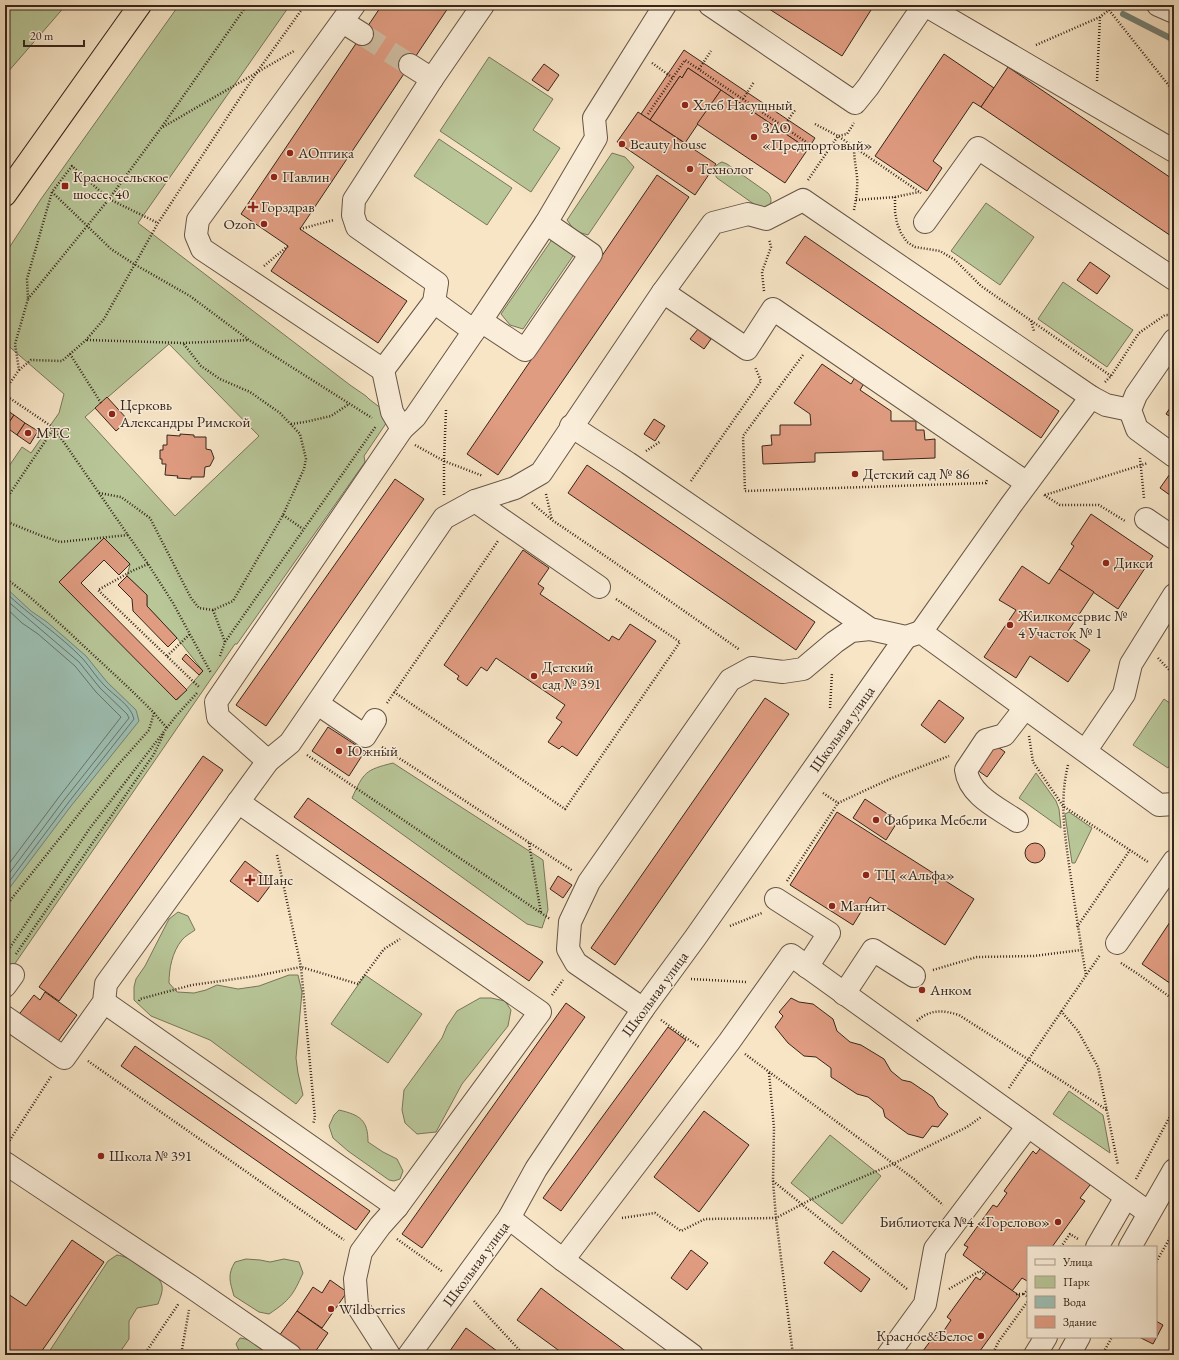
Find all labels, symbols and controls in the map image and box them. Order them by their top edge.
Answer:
scale bar [24,22,84,48]
text: 20 m [30,28,54,44]
place label: Хлеб Насущный [692,95,793,114]
marker: Хлеб Насущный [680,100,690,110]
place label: ЗАО «Предпортовый» [762,118,873,154]
marker: ЗАО «Предпортовый» [749,132,759,142]
place label: Beauty house [630,134,707,153]
marker: Beauty house [617,139,627,149]
place label: АОптика [297,143,354,162]
marker: АОптика [285,148,295,158]
place label: Технолог [698,159,754,178]
marker: Технолог [685,164,695,174]
place label: Красносельское шоссе, 40 [73,167,169,203]
place label: Павлин [282,167,330,186]
marker: Павлин [269,172,279,182]
marker: Красносельское шоссе, 40 [60,181,70,191]
place label: Горздрав [261,197,315,216]
marker: Горздрав [248,202,258,212]
place label: Ozon [224,214,256,233]
marker: Ozon [259,219,269,229]
place label: Церковь Александры Римской [119,395,251,431]
marker: Церковь Александры Римской [107,409,117,419]
place label: МТС [36,423,70,442]
marker: МТС [23,428,33,438]
place label: Детский сад № 86 [863,464,970,483]
marker: Детский сад № 86 [850,469,860,479]
place label: Дикси [1114,553,1153,572]
marker: Дикси [1101,558,1111,568]
place label: Жилкомсервис № 4 Участок № 1 [1017,606,1127,642]
marker: Жилкомсервис № 4 Участок № 1 [1005,620,1015,630]
place label: Детский сад № 391 [542,657,601,693]
marker: Детский сад № 391 [529,671,539,681]
street label: Школьная улица [805,682,878,776]
place label: Южный [347,741,398,760]
marker: Южный [334,746,344,756]
place label: Фабрика Мебели [884,810,987,829]
marker: Фабрика Мебели [871,815,881,825]
place label: ТЦ «Альфа» [874,865,955,884]
place label: Шанс [258,870,293,889]
marker: ТЦ «Альфа» [861,870,871,880]
marker: Шанс [245,875,255,885]
place label: Магнит [840,896,886,915]
marker: Магнит [827,901,837,911]
street label: Школьная улица [617,947,692,1040]
place label: Анком [929,980,972,999]
marker: Анком [917,985,927,995]
place label: Школа № 391 [109,1146,192,1165]
marker: Школа № 391 [96,1151,106,1161]
place label: Библиотека №4 «Горелово» [879,1212,1050,1231]
street label: Школьная улица [438,1217,513,1310]
marker: Библиотека №4 «Горелово» [1053,1217,1063,1227]
legend [1027,1246,1157,1338]
text: Улица [1062,1254,1093,1270]
text: Парк [1063,1274,1090,1290]
text: Вода [1063,1294,1086,1310]
place label: Wildberries [339,1299,405,1318]
marker: Wildberries [326,1304,336,1314]
text: Здание [1063,1314,1097,1330]
place label: Красное&Белое [876,1326,973,1345]
marker: Красное&Белое [976,1331,986,1341]

